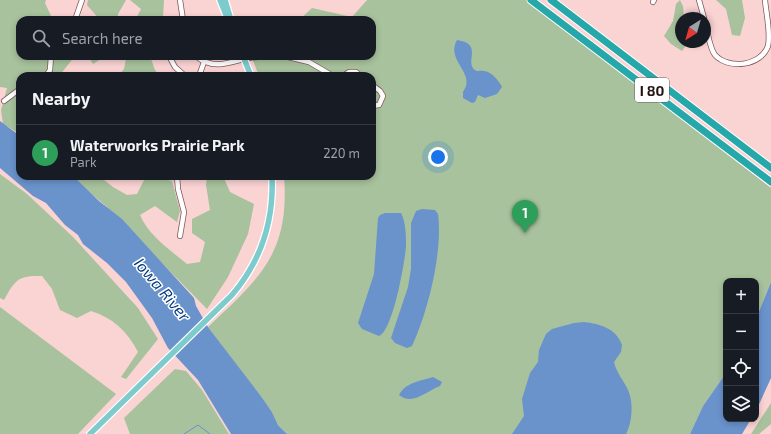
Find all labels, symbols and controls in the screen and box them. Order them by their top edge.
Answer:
north arrow [675,12,711,48]
search box [16,16,376,60]
icon: search [30,27,52,49]
text: Search here [62,29,143,47]
road number: I 80 [635,78,669,102]
text: Nearby [32,88,90,108]
text: Waterworks Prairie Park [70,136,245,154]
text: 1 [42,145,48,161]
text: 220 m [323,145,360,161]
your location [428,147,448,167]
text: Park [70,154,97,170]
pin: 1 [512,200,538,233]
water label: Iowa River [131,253,195,325]
map controls [723,278,759,422]
button: + [723,278,759,314]
button: − [723,314,759,350]
button: locate [723,350,759,386]
button: layers [723,386,759,422]

